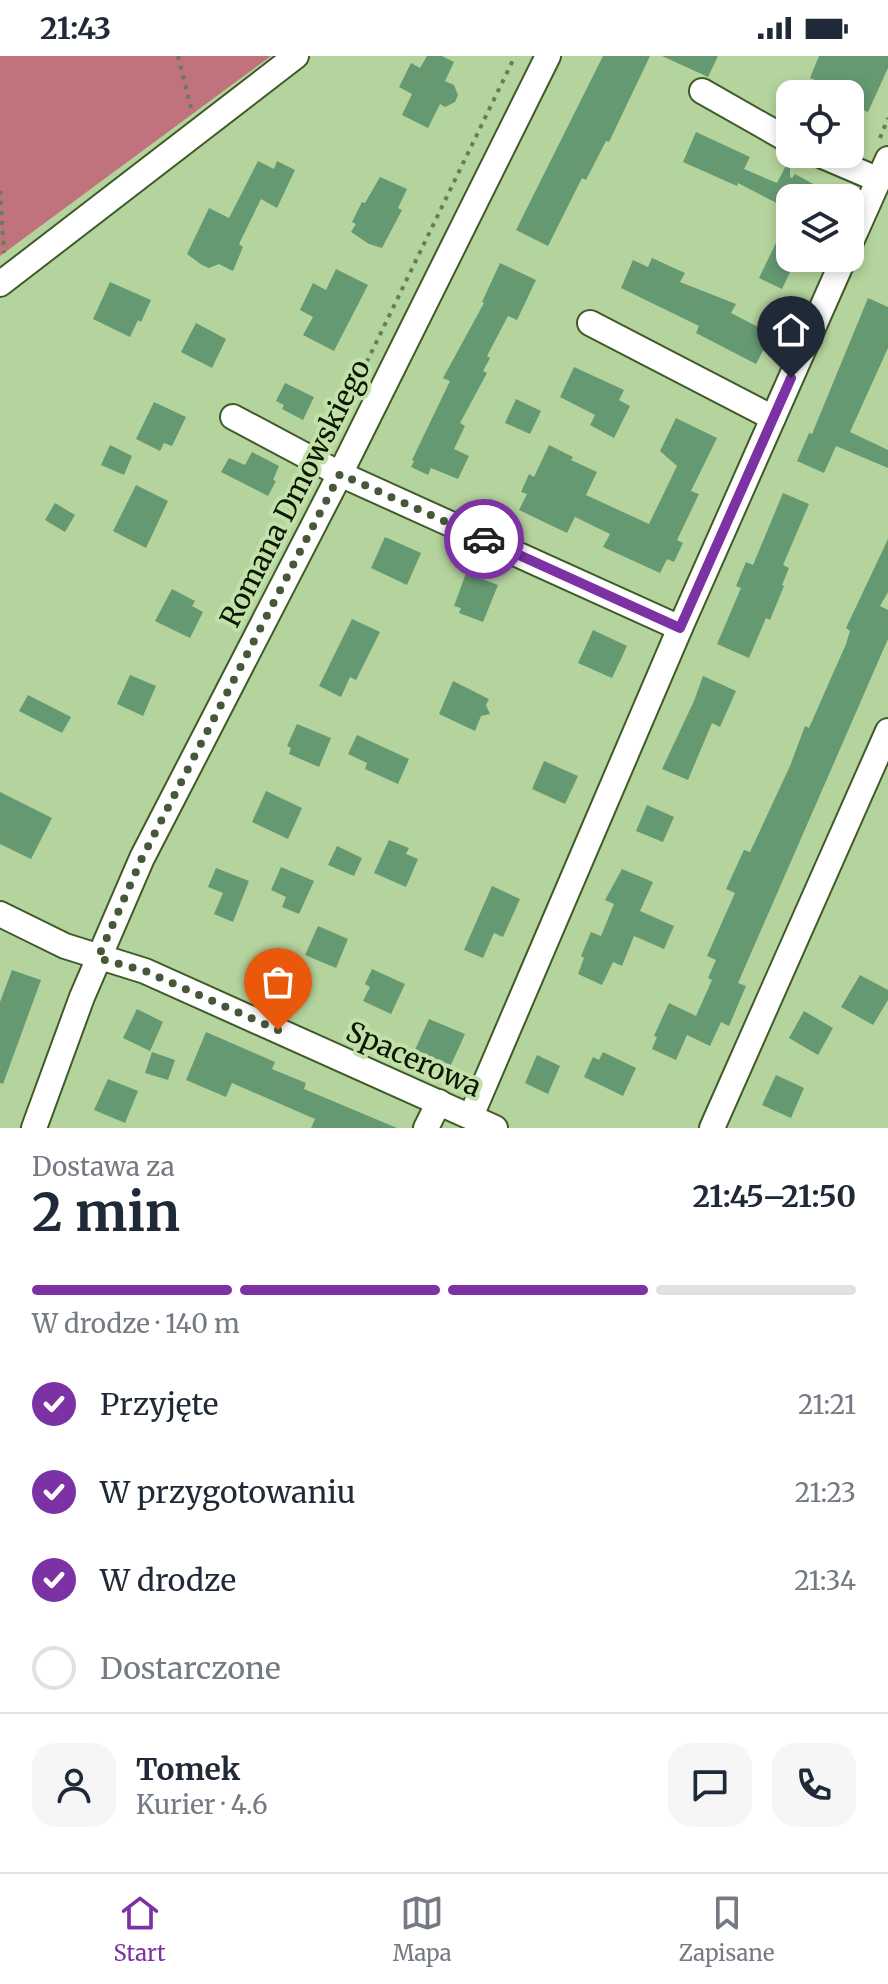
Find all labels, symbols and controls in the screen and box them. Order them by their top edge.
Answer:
text: 21:43 [40,9,111,47]
map controls [776,80,864,272]
button: locate [776,80,864,168]
button: layers [776,184,864,272]
pin [757,296,825,378]
icon: home [769,308,813,352]
street label: Romana Dmowskiego [212,353,378,633]
courier [444,499,524,579]
icon: car [462,517,506,561]
pin [244,948,312,1030]
icon: bag [256,960,300,1004]
street label: Spacerowa [341,1013,487,1105]
text: Dostawa za [32,1150,175,1183]
text: 21:45–21:50 [693,1177,856,1215]
text: 2 min [32,1180,180,1245]
text: W drodze · 140 m [32,1307,240,1340]
icon: check [32,1382,76,1426]
text: Przyjęte [100,1385,218,1423]
text: 21:21 [798,1388,856,1421]
icon: check [32,1470,76,1514]
text: W przygotowaniu [100,1473,356,1511]
text: 21:23 [795,1476,856,1509]
icon: check [32,1558,76,1602]
text: W drodze [100,1561,236,1599]
text: 21:34 [794,1564,856,1597]
text: Dostarczone [100,1649,281,1687]
button: person [32,1743,116,1827]
button: chat [668,1743,752,1827]
button: phone [772,1743,856,1827]
text: Tomek [136,1750,240,1788]
text: Kurier · 4.6 [136,1788,268,1821]
tab: Start [114,1891,166,1967]
tab: Mapa [393,1891,452,1967]
tab: Zapisane [679,1891,774,1967]

